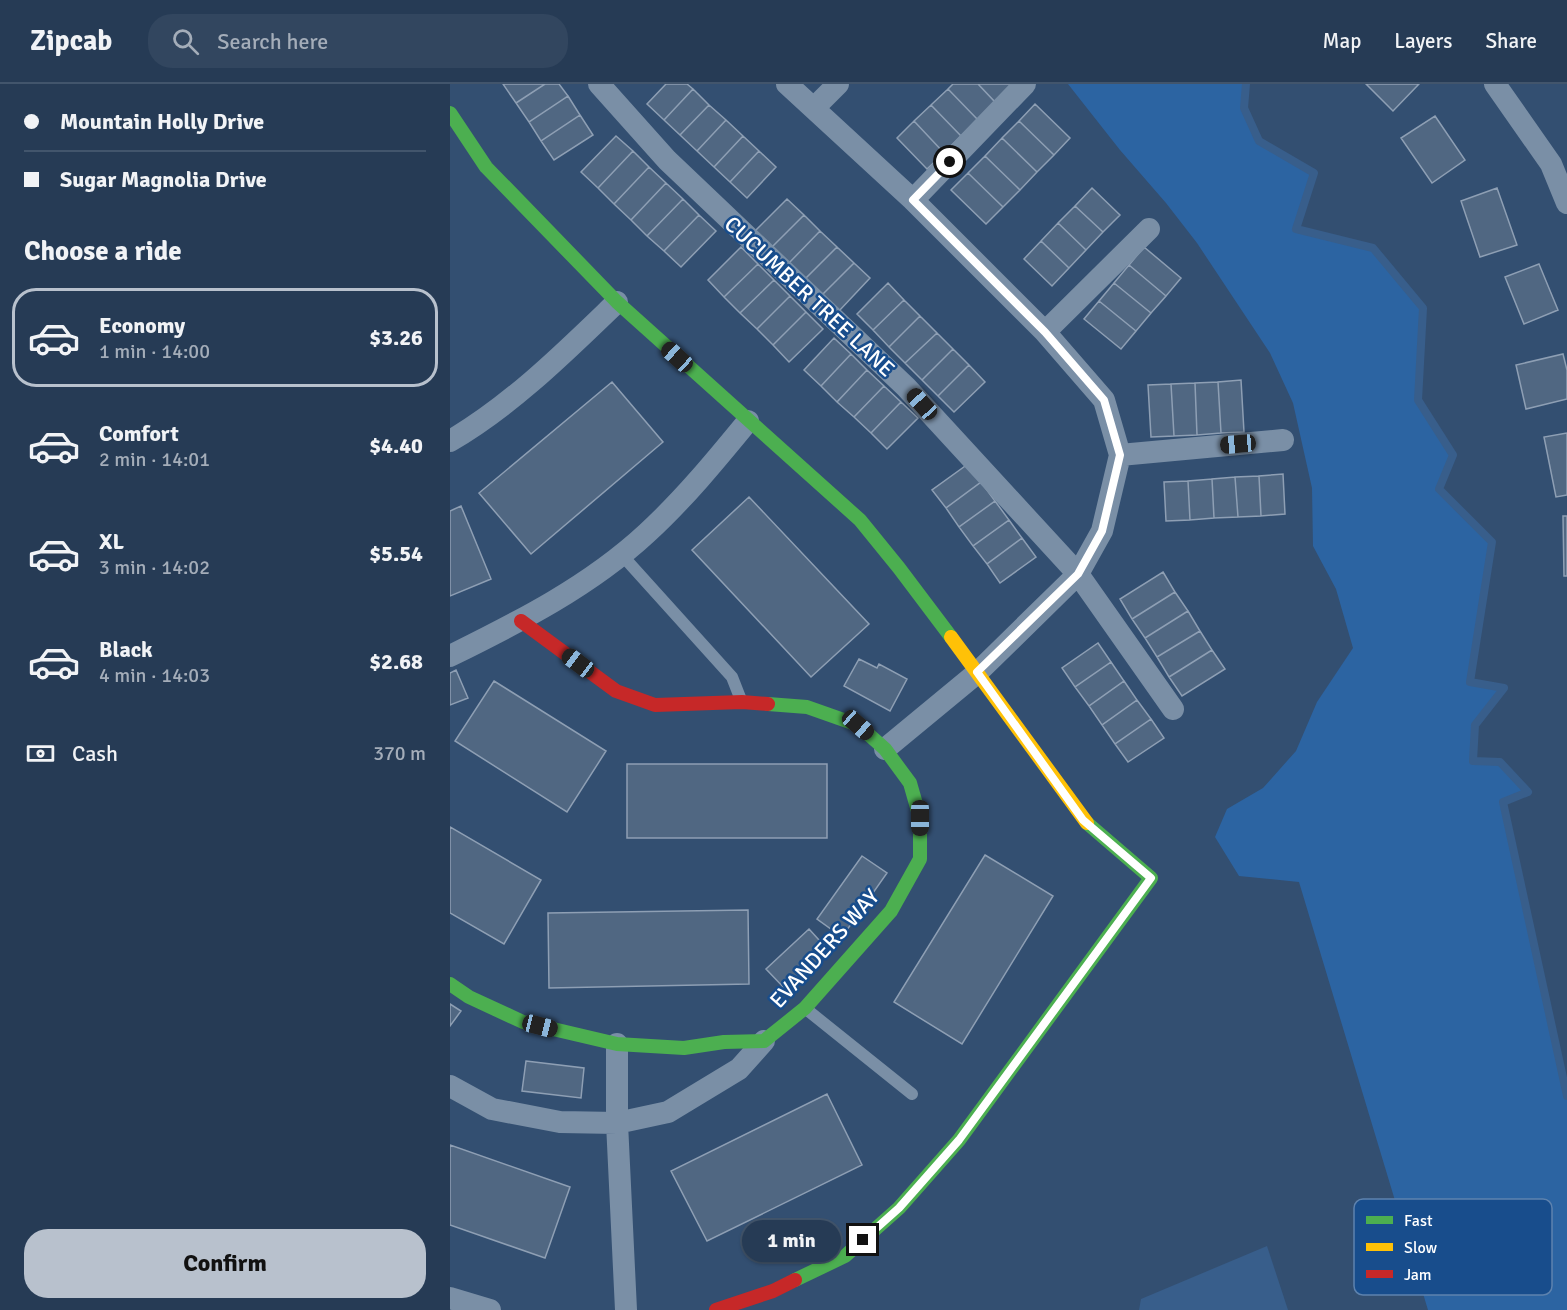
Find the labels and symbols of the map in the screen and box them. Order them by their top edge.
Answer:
route start [936,148,963,175]
street label: CUCUMBER TREE LANE [719,210,900,382]
car [658,338,696,376]
car [903,385,941,423]
car [1219,433,1257,455]
car [558,645,598,681]
car [839,706,877,744]
car [911,800,929,836]
street label: EVANDERS WAY [764,883,885,1013]
car [520,1013,560,1039]
legend [1354,1199,1552,1295]
text: Fast [1404,1211,1433,1231]
callout: 1 min [743,1219,842,1261]
route end [849,1226,876,1253]
text: Slow [1404,1238,1438,1258]
text: Jam [1404,1265,1432,1285]

